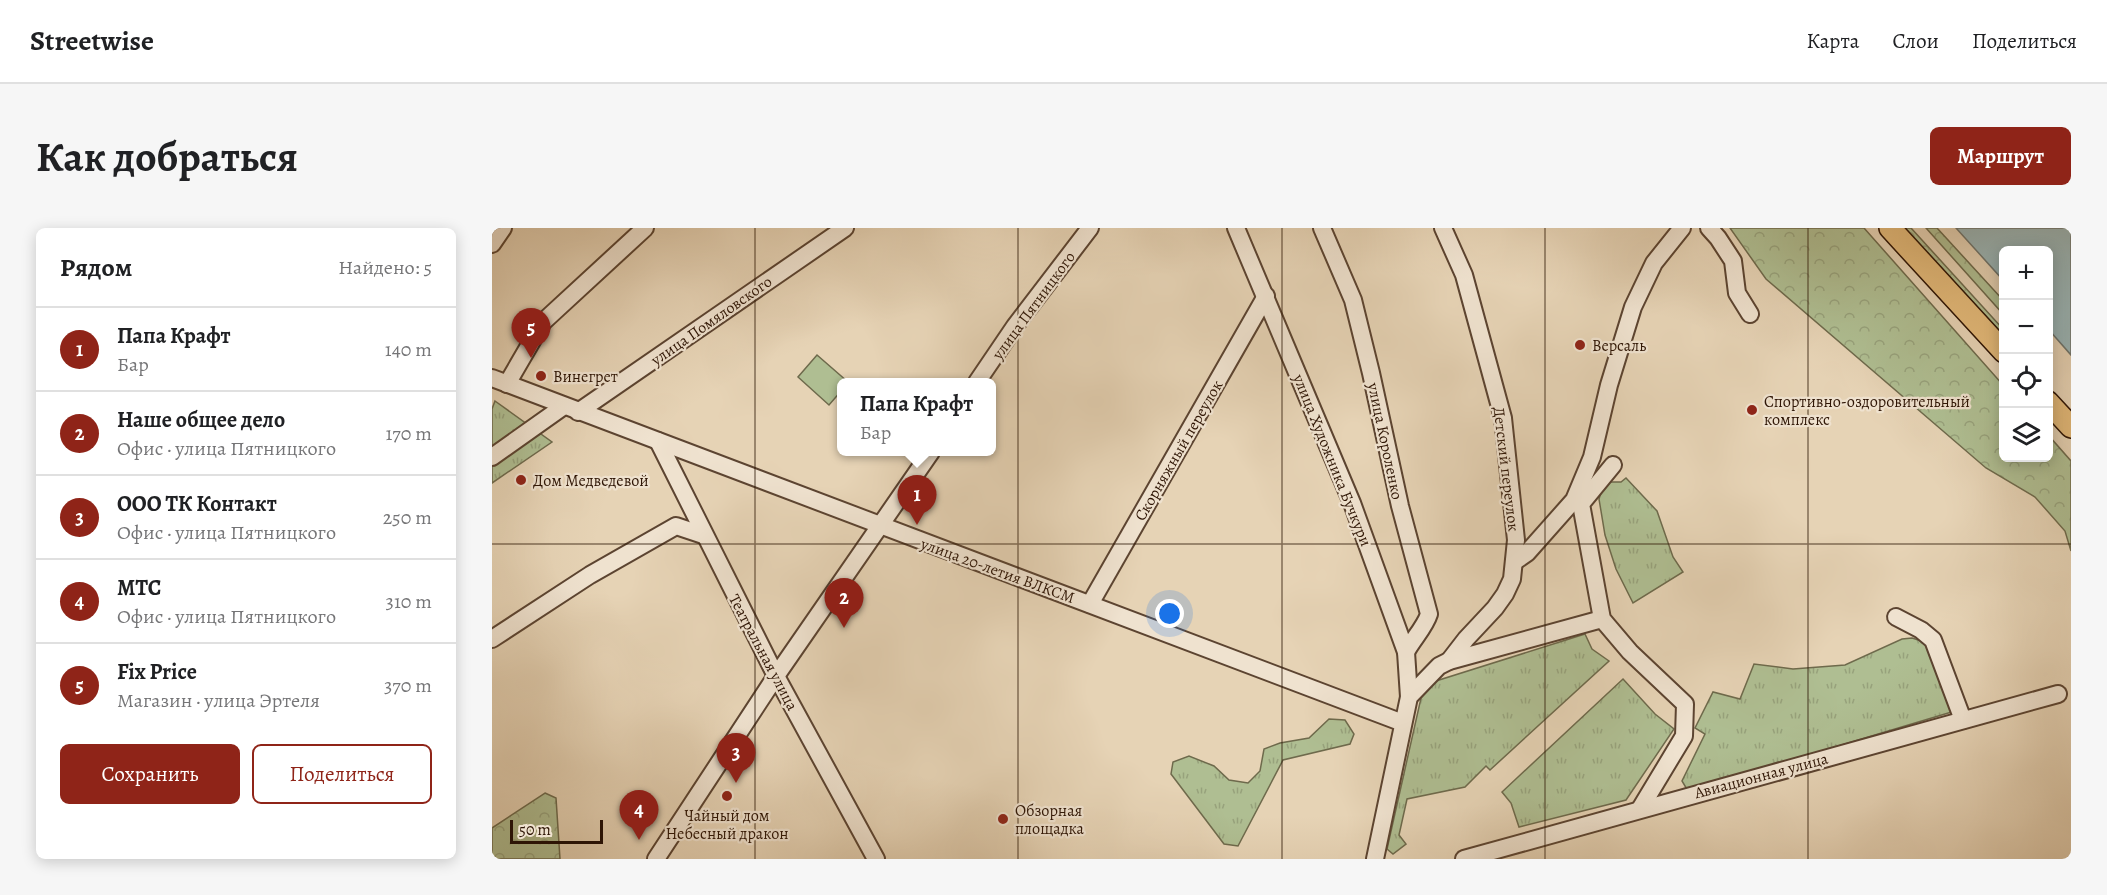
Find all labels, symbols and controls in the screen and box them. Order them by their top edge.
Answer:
text: Streetwise [30,22,154,60]
text: Карта [1806,27,1859,55]
text: Слои [1892,27,1939,55]
text: Поделиться [1972,27,2077,55]
button: Маршрут [1930,127,2071,185]
text: Как добраться [36,128,298,185]
map controls [1999,246,2053,462]
button: + [1999,246,2053,300]
street label: улица Пятницкого [987,247,1081,365]
text: Рядом [60,250,132,285]
text: Найдено: 5 [338,254,432,281]
street label: улица Помяловского [646,271,776,371]
button: − [1999,300,2053,354]
pin: 5 [512,308,550,358]
text: Папа Крафт [117,321,231,351]
place label: Версаль [1592,335,1646,357]
text: 1 [76,336,83,363]
text: 140 m [385,336,432,363]
marker: Версаль [1573,338,1587,352]
text: Бар [117,351,149,378]
button: locate [1999,354,2053,408]
place label: Винегрет [553,366,618,388]
marker: Винегрет [534,369,548,383]
street label: улица Художника Бучкури [1287,370,1377,550]
street label: Скорняжный переулок [1129,376,1228,525]
popup [837,378,996,456]
street label: улица Короленко [1362,380,1408,502]
text: Папа Крафт [860,389,973,419]
place label: Спортивно-оздоровительный комплекс [1764,391,1970,431]
marker: Спортивно-оздоровительный комплекс [1745,403,1759,417]
text: Наше общее дело [117,405,285,435]
street label: Детский переулок [1487,406,1525,533]
button: layers [1999,408,2053,462]
text: Бар [860,419,891,446]
text: 2 [75,420,84,447]
text: 170 m [386,420,432,447]
text: Офис · улица Пятницкого [117,435,336,462]
place label: Дом Медведевой [533,470,649,492]
marker: Дом Медведевой [514,473,528,487]
pin: 1 [898,476,936,525]
text: ООО ТК Контакт [117,489,277,519]
text: 3 [75,504,84,531]
text: 250 m [383,504,432,531]
text: Офис · улица Пятницкого [117,519,336,546]
street label: улица 20-летия ВЛКСМ [917,533,1078,609]
text: МТС [117,573,161,603]
pin: 2 [824,578,864,628]
text: 4 [75,588,84,615]
text: 310 m [386,588,432,615]
street label: Театральная улица [723,590,803,715]
your location [1155,599,1184,628]
text: Офис · улица Пятницкого [117,603,336,630]
text: Fix Price [117,657,197,687]
text: 5 [75,672,84,699]
text: 370 m [384,672,432,699]
text: Магазин · улица Эртеля [117,687,320,714]
pin: 3 [716,734,756,783]
button: Сохранить [60,744,240,804]
button: Поделиться [252,744,432,804]
street label: Авиационная улица [1691,747,1831,805]
marker: Чайный дом Небесный дракон [720,789,734,803]
pin: 4 [620,790,658,840]
place label: Обзорная площадка [1015,800,1085,840]
place label: Чайный дом Небесный дракон [665,805,789,845]
marker: Обзорная площадка [996,812,1010,826]
scale bar [510,817,603,844]
text: 50 m [519,819,551,841]

